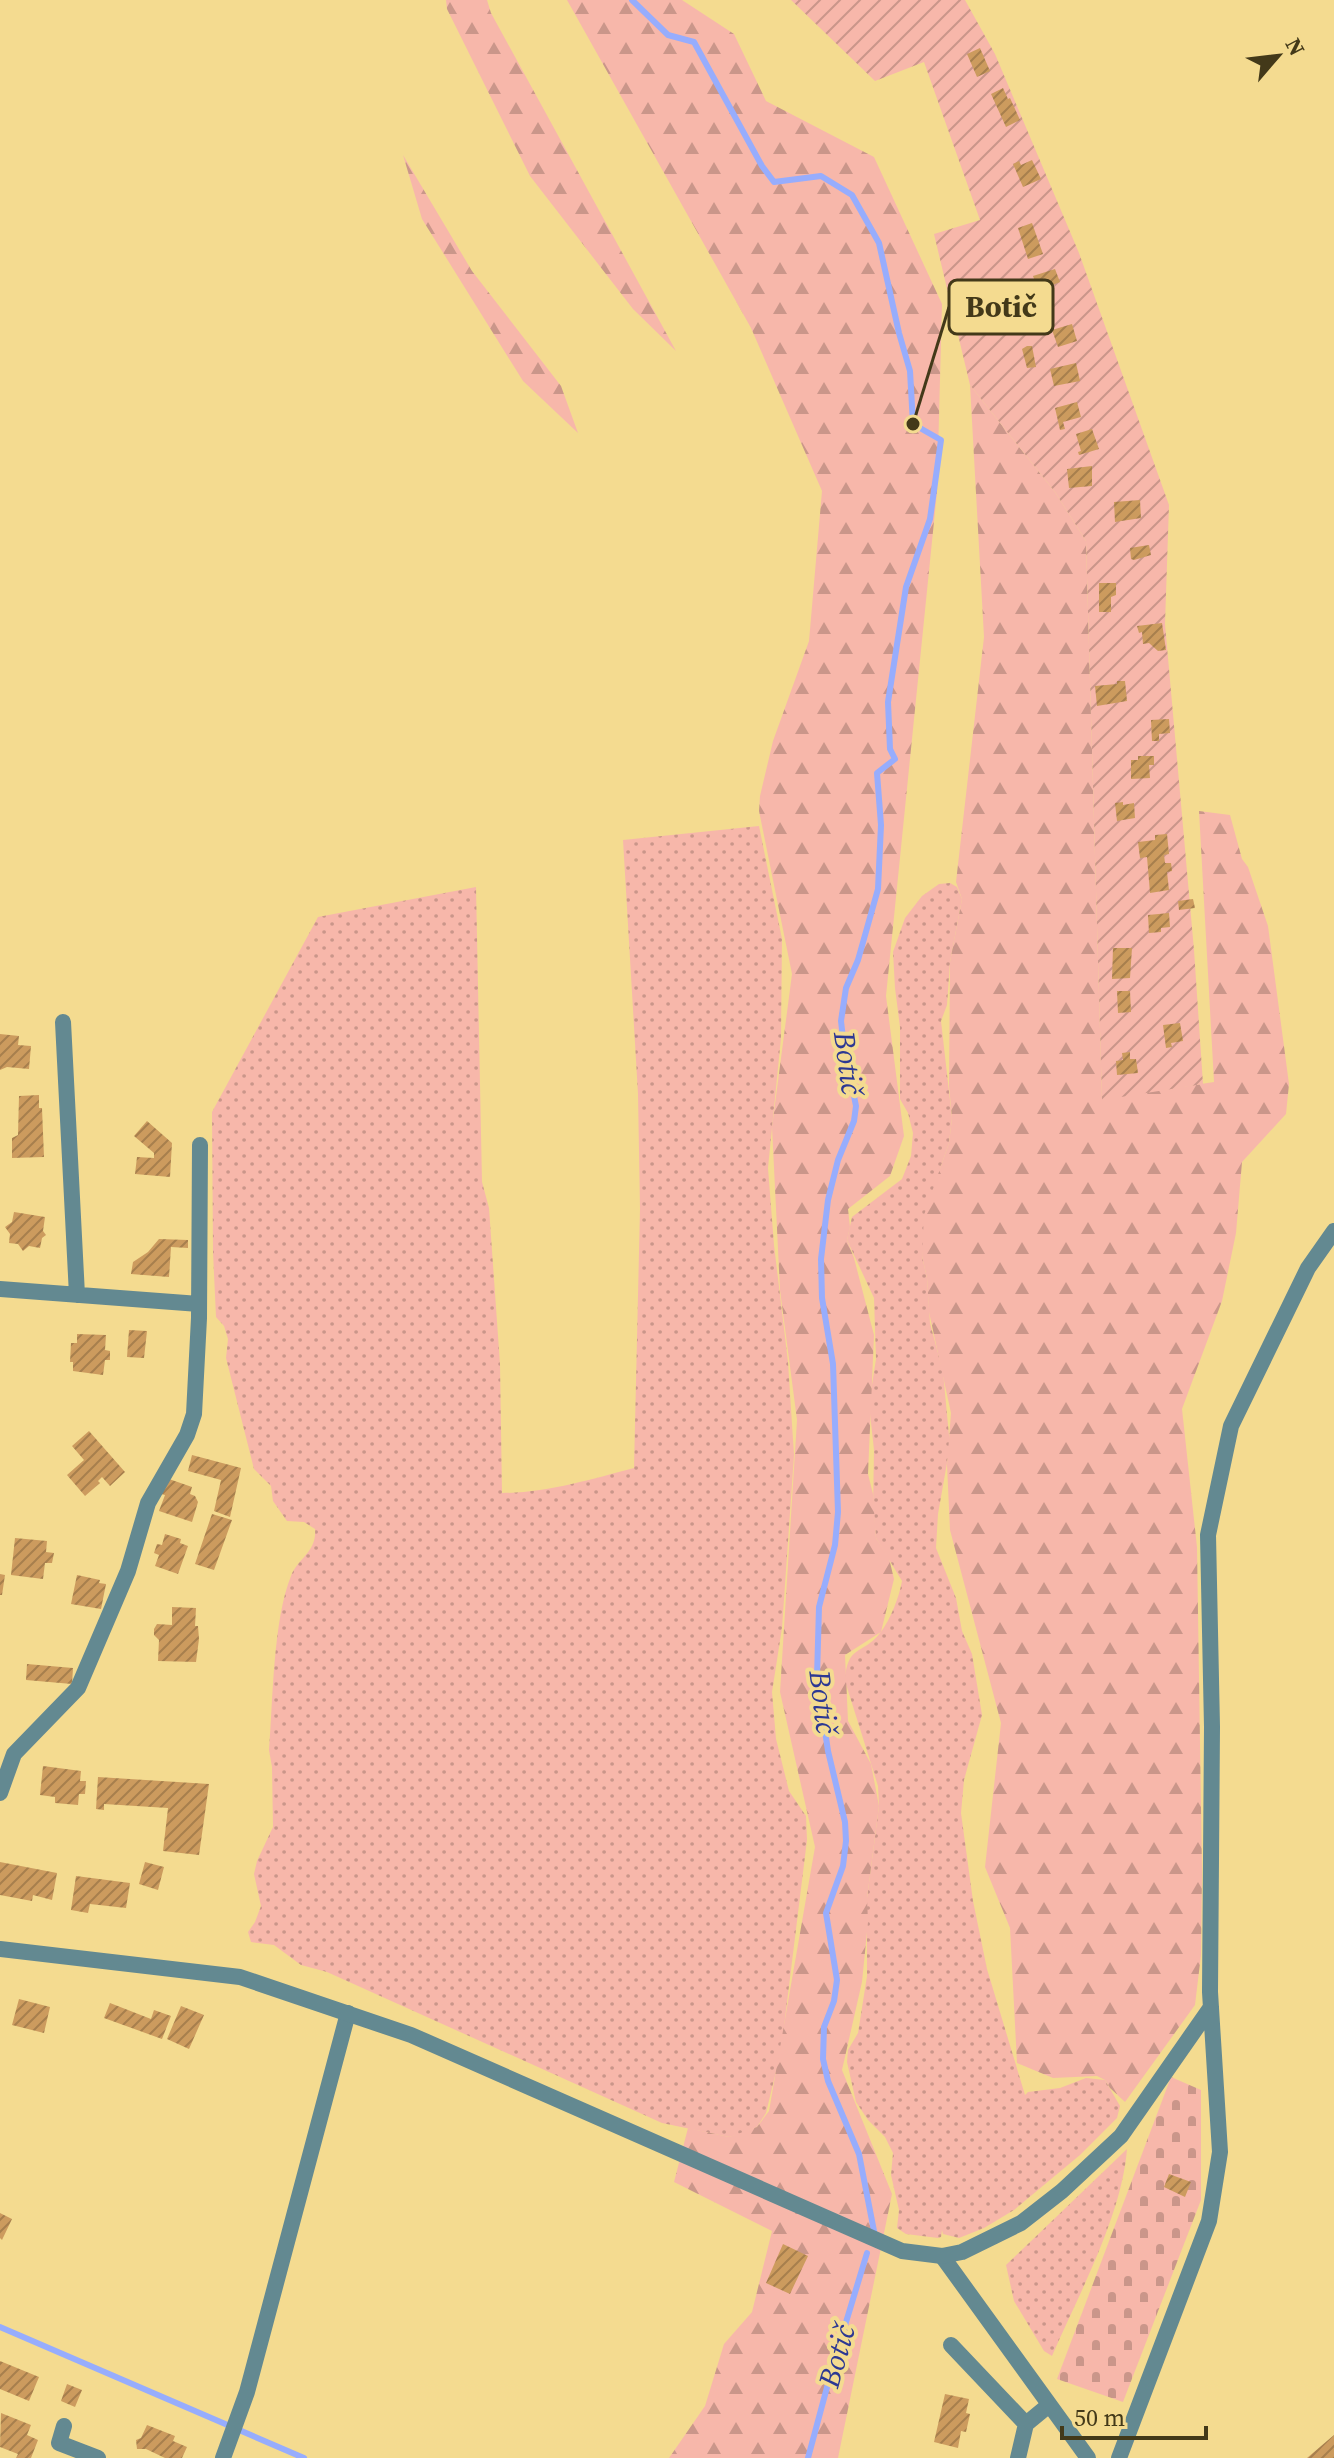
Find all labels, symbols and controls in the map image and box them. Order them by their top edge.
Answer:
north arrow [1238,16,1318,96]
text: N [1279,32,1313,61]
callout: Botič [949,280,1053,334]
text: Botič [965,286,1037,327]
water label: Botič [824,1027,874,1100]
water label: Botič [799,1667,848,1739]
water label: Botič [808,2317,866,2393]
scale bar [1062,2390,1206,2440]
text: 50 m [1074,2401,1125,2434]

